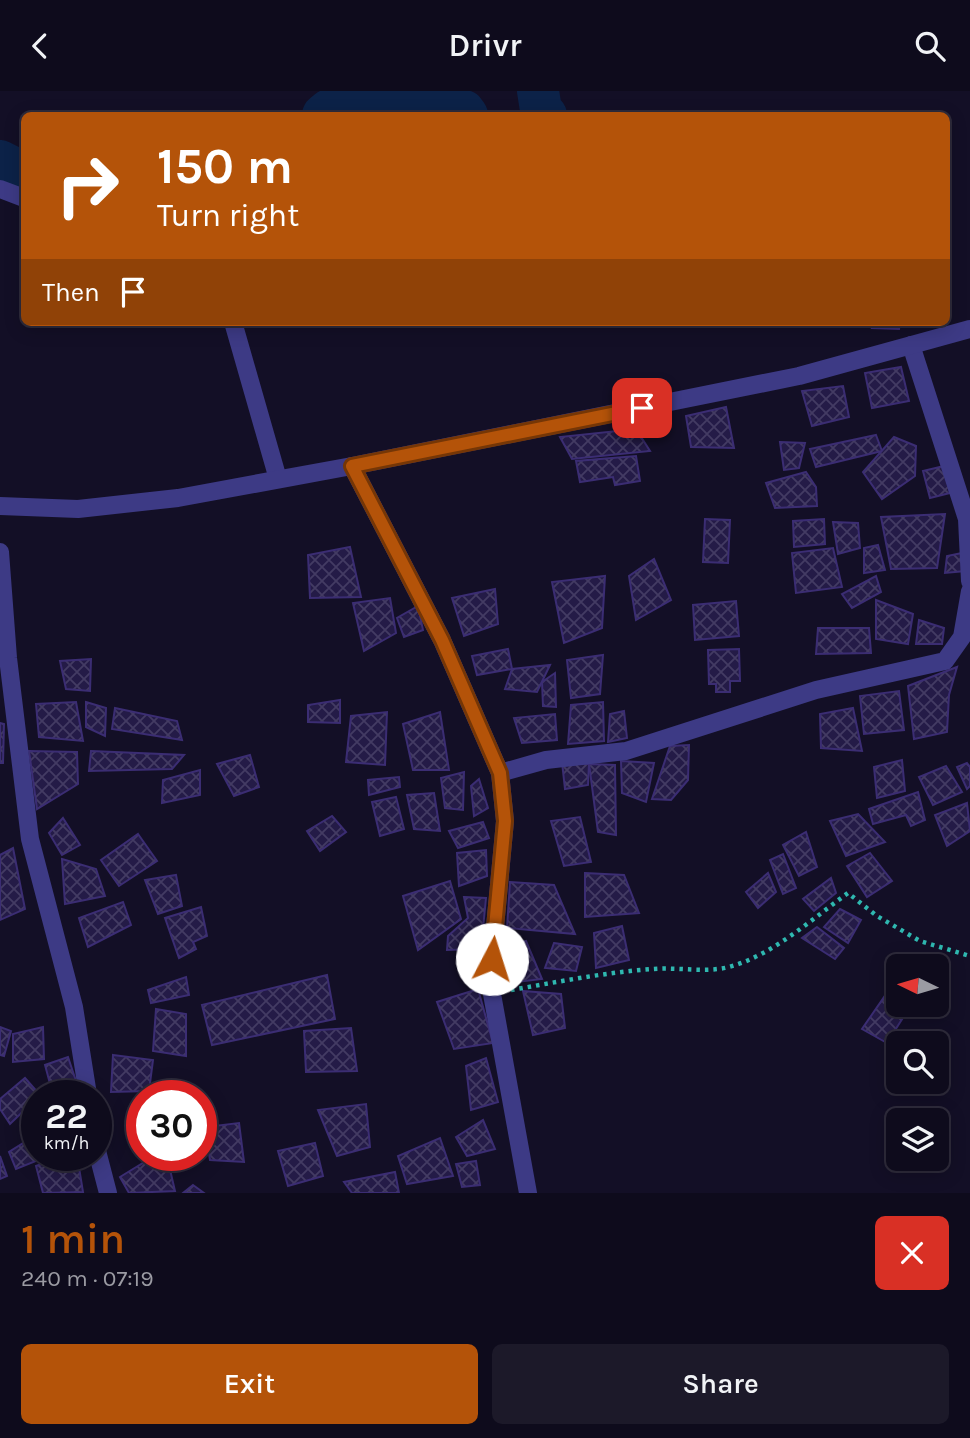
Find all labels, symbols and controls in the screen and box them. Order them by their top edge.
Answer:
icon: back [21,27,59,65]
text: Drivr [448,27,522,64]
icon: search [911,27,949,65]
text: 150 m [157,138,293,195]
icon: right [42,140,133,231]
text: Turn right [157,197,299,234]
icon: arrive [114,273,152,311]
text: Then [42,277,100,308]
pin [612,378,672,438]
icon: arrive [623,389,661,427]
position arrow [455,922,529,996]
north arrow [886,954,948,1017]
map controls [886,954,949,1171]
button: search [886,1031,949,1094]
speed limit sign: 30 [126,1080,217,1171]
text: 22 [45,1096,88,1137]
button: layers [886,1108,949,1171]
text: km/h [44,1132,89,1154]
text: 1 min [21,1214,125,1264]
button: close [875,1216,949,1290]
text: 240 m · 07:19 [21,1265,154,1292]
button: Exit [21,1344,478,1424]
button: Share [492,1344,949,1424]

